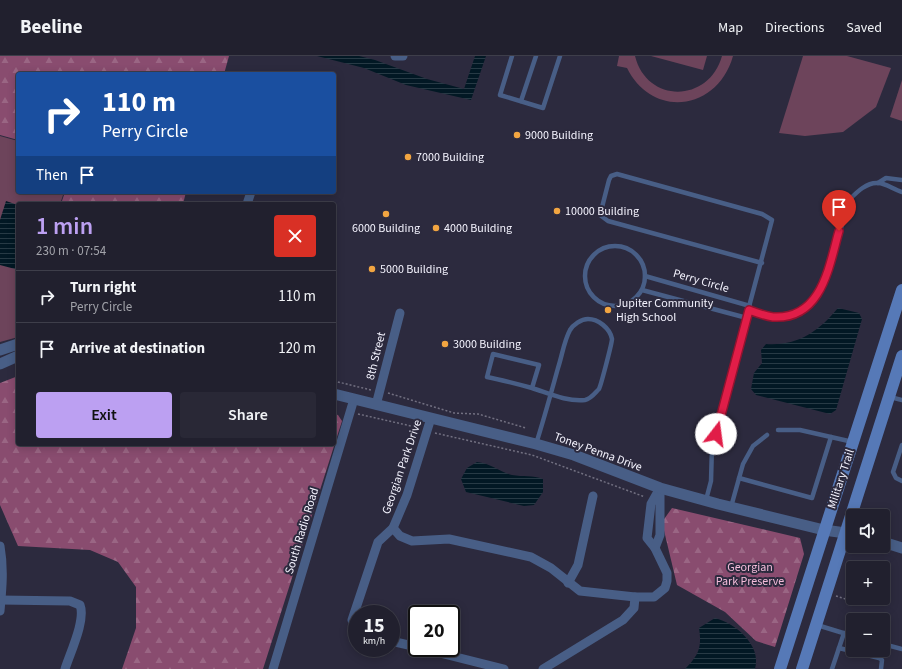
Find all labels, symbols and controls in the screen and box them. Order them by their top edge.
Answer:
text: Beeline [20,14,83,41]
text: Map [718,18,743,38]
text: Directions [765,18,824,38]
text: Saved [846,18,882,38]
text: 110 m [102,82,176,122]
icon: right [36,88,88,140]
text: Perry Circle [102,119,188,144]
place label: 9000 Building [525,127,593,144]
marker: 9000 Building [512,130,522,140]
place label: 7000 Building [416,149,484,166]
marker: 7000 Building [403,152,413,162]
icon: arrive [76,164,98,186]
text: Then [36,165,68,186]
pin [822,190,856,231]
icon: arrive [828,196,850,218]
place label: 10000 Building [565,203,639,220]
marker: 10000 Building [552,206,562,216]
text: 1 min [36,209,93,244]
marker: 6000 Building [381,209,391,219]
button: close [274,215,316,257]
place label: 6000 Building [352,220,420,237]
place label: 4000 Building [444,220,512,237]
marker: 4000 Building [431,223,441,233]
text: 230 m · 07:54 [36,242,106,260]
place label: 5000 Building [380,261,448,278]
marker: 5000 Building [367,264,377,274]
street label: Perry Circle [671,265,731,297]
text: Turn right [70,277,136,298]
icon: right [36,286,58,308]
text: 110 m [278,286,316,307]
place label: Jupiter Community High School [616,295,714,326]
text: Perry Circle [70,298,132,316]
marker: Jupiter Community High School [603,305,613,315]
street label: 8th Street [362,330,390,382]
place label: 3000 Building [453,336,521,353]
icon: arrive [36,338,58,360]
text: Arrive at destination [70,338,205,359]
text: 120 m [278,338,316,359]
marker: 3000 Building [440,339,450,349]
button: Exit [36,392,172,438]
button: Share [180,392,316,438]
position arrow [695,413,737,455]
street label: Georgian Park Drive [378,418,426,516]
street label: Toney Penna Drive [551,428,645,476]
street label: Military Trail [823,447,859,511]
street label: South Radio Road [281,486,323,576]
map controls [846,509,890,657]
button: sound [846,509,890,553]
park label: Georgian Park Preserve [716,559,784,590]
button: + [846,561,890,605]
speed limit sign: 20 [408,605,460,657]
text: 15 [363,612,385,640]
button: − [846,613,890,657]
text: km/h [363,634,385,648]

